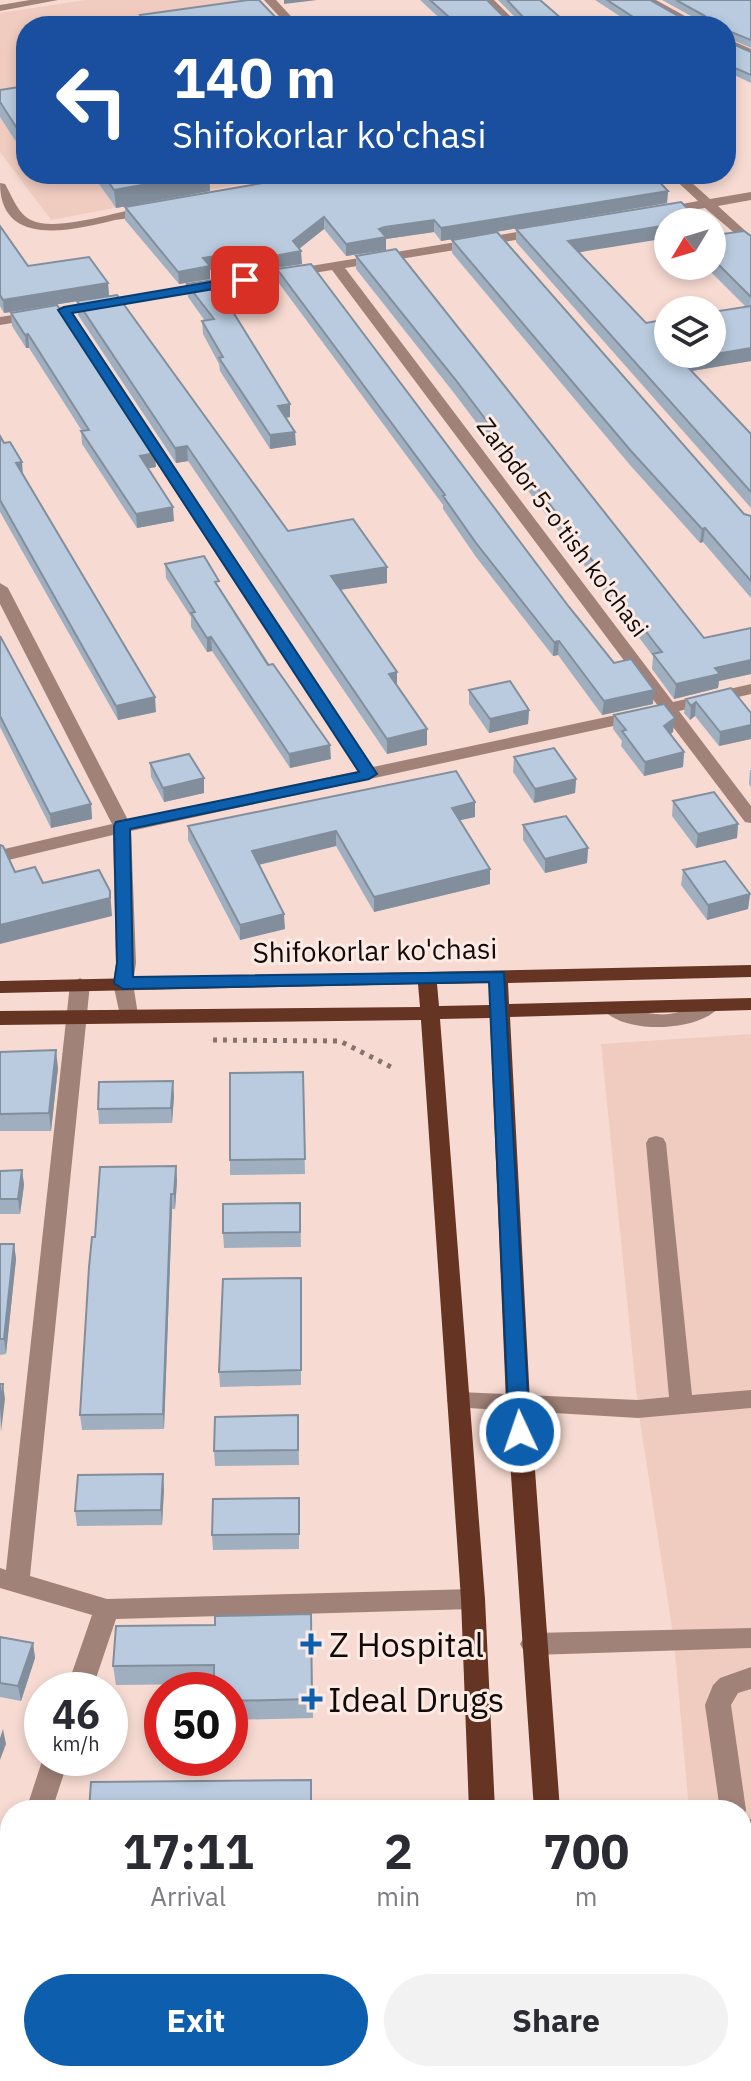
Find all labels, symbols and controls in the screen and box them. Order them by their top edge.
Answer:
text: 140 m [172,41,336,113]
icon: left [40,48,144,152]
text: Shifokorlar ko'chasi [172,111,487,158]
north arrow [654,208,726,280]
map controls [654,208,726,368]
pin [211,246,279,314]
icon: arrive [223,258,267,302]
button: layers [654,296,726,368]
street label: Zarbdor 5-o'tish ko'chasi [470,411,656,643]
street label: Shifokorlar ko'chasi [252,929,498,971]
position arrow [478,1390,562,1474]
place label: Z Hospital [329,1622,484,1666]
marker: Z Hospital [300,1633,322,1655]
speed limit sign: 50 [144,1672,248,1776]
place label: Ideal Drugs [328,1677,504,1721]
text: 46 [52,1688,100,1740]
marker: Ideal Drugs [303,1690,321,1708]
text: km/h [52,1730,100,1757]
text: 17:11 [123,1820,254,1882]
text: 2 [384,1820,413,1882]
text: 700 [543,1820,629,1882]
text: Arrival [150,1879,226,1913]
text: min [376,1879,420,1913]
text: m [575,1879,597,1913]
button: Exit [24,1974,368,2066]
button: Share [384,1974,728,2066]

